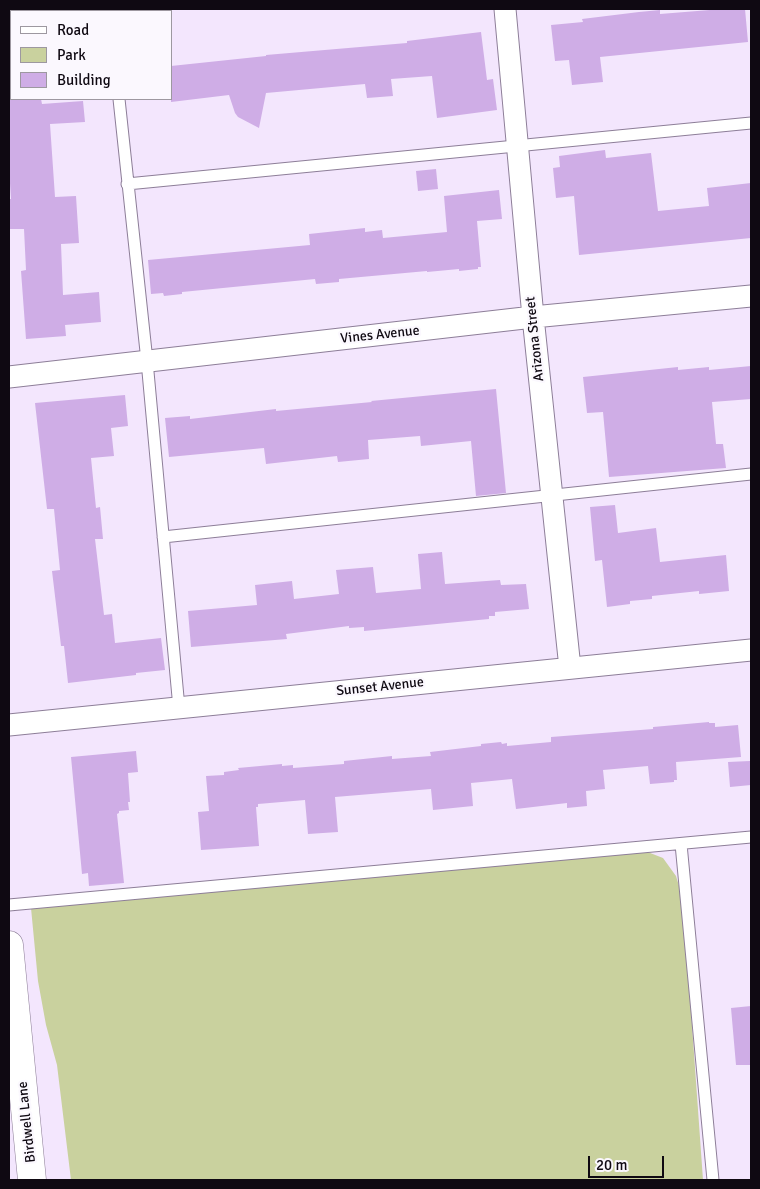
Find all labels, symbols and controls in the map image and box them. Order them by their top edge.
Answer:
legend [10,10,172,100]
text: Road [57,21,89,39]
text: Park [57,46,86,64]
text: Building [57,71,111,89]
street label: Arizona Street [522,296,548,382]
street label: Vines Avenue [340,322,420,348]
street label: Sunset Avenue [335,674,425,700]
street label: Birdwell Lane [14,1080,40,1164]
scale bar [590,1146,666,1178]
text: 20 m [596,1156,627,1174]

